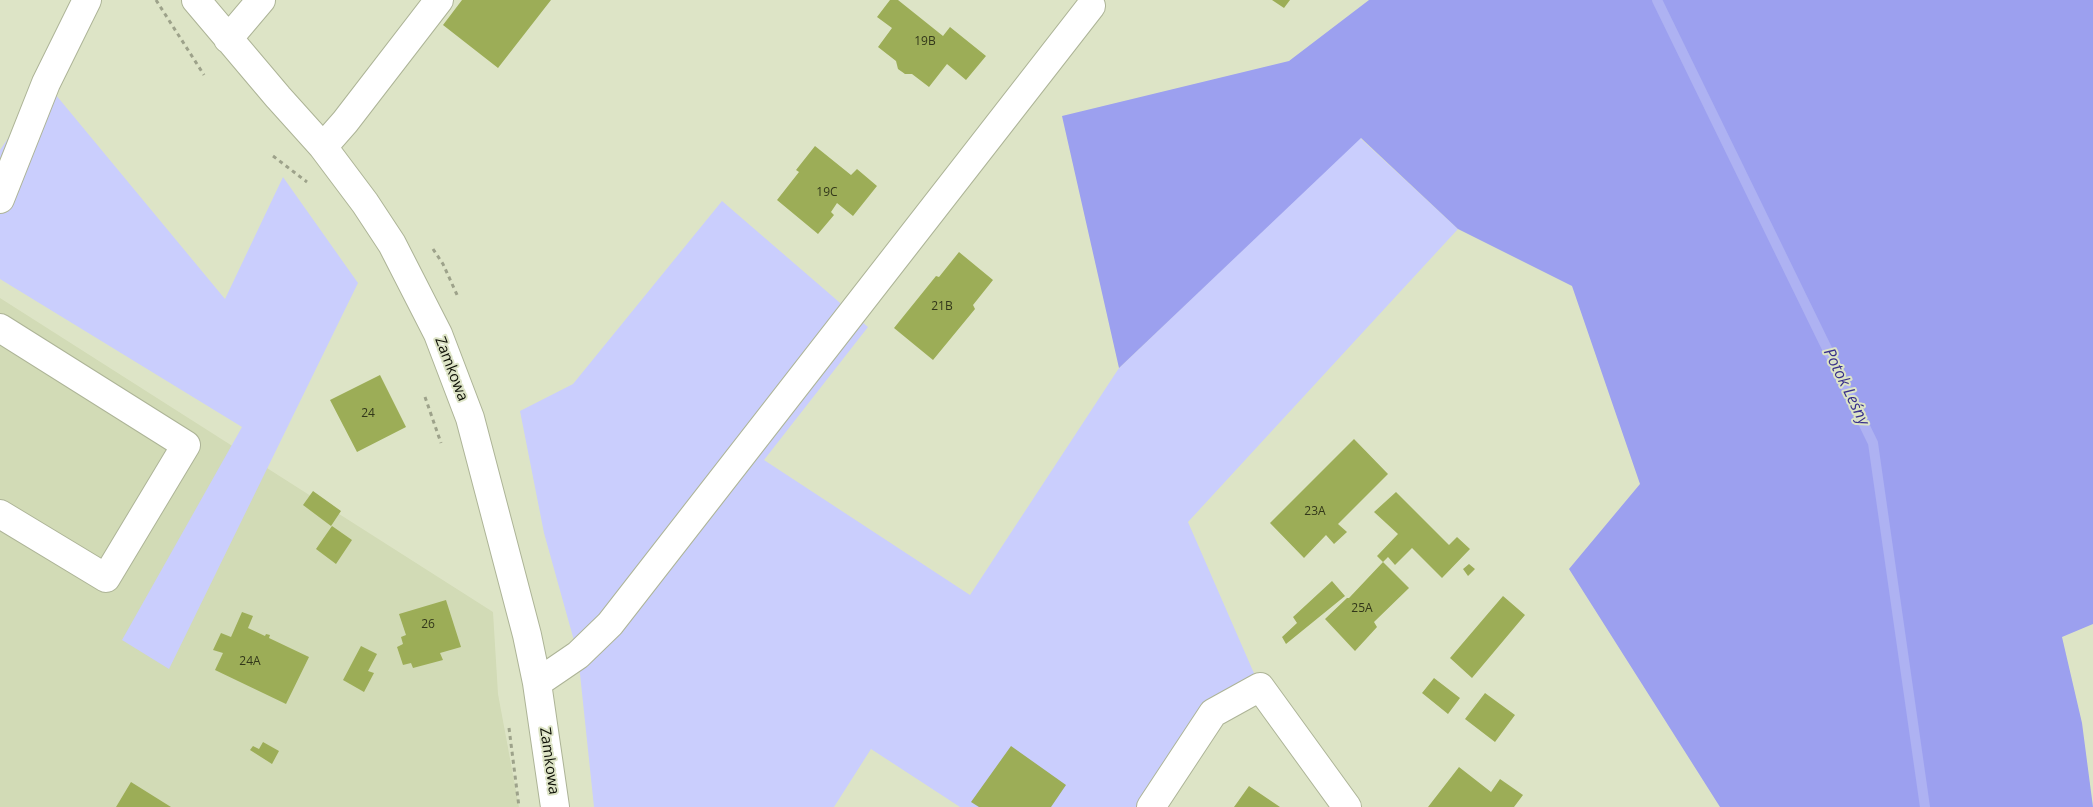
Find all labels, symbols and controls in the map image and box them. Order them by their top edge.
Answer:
house number: 19B [914,35,936,49]
house number: 19C [816,186,838,200]
house number: 21B [931,300,953,314]
street label: Zamkowa [430,334,472,404]
water label: Potok Leśny [1819,345,1873,429]
house number: 24 [361,407,375,421]
house number: 23A [1304,505,1326,519]
house number: 25A [1351,602,1373,616]
house number: 26 [421,618,435,632]
house number: 24A [239,655,261,669]
street label: Zamkowa [535,726,563,796]

